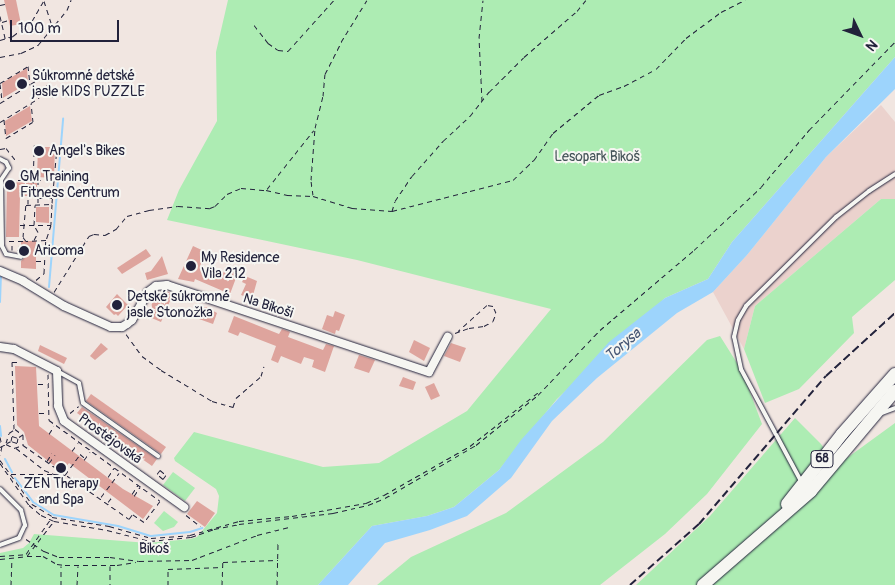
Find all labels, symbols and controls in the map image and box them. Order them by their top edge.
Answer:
scale bar [12,10,121,42]
north arrow [835,10,885,60]
text: 100 m [18,19,61,38]
text: N [862,36,881,55]
place label: Súkromné detské jasle KIDS PUZZLE [32,68,145,100]
marker: Súkromné detské jasle KIDS PUZZLE [16,78,28,90]
place label: Angel's Bikes [49,143,125,159]
marker: Angel's Bikes [33,145,45,157]
park label: Lesopark Bikoš [554,149,640,165]
place label: GM Training Fitness Centrum [20,169,120,202]
marker: GM Training Fitness Centrum [4,179,16,191]
place label: Aricoma [34,243,84,259]
marker: Aricoma [18,245,30,257]
place label: My Residence Vila 212 [201,250,279,282]
marker: My Residence Vila 212 [185,260,197,272]
place label: Detské súkromné jasle Stonožka [127,289,230,322]
street label: Na Bikoši [241,290,295,322]
marker: Detské súkromné jasle Stonožka [111,299,123,311]
water label: Torysa [601,325,645,365]
street label: Prostějovská [75,410,145,468]
road number: 68 [810,449,834,468]
marker: ZEN Therapy and Spa [55,462,67,474]
place label: ZEN Therapy and Spa [24,476,98,508]
street label: Bikoš [139,541,169,557]

